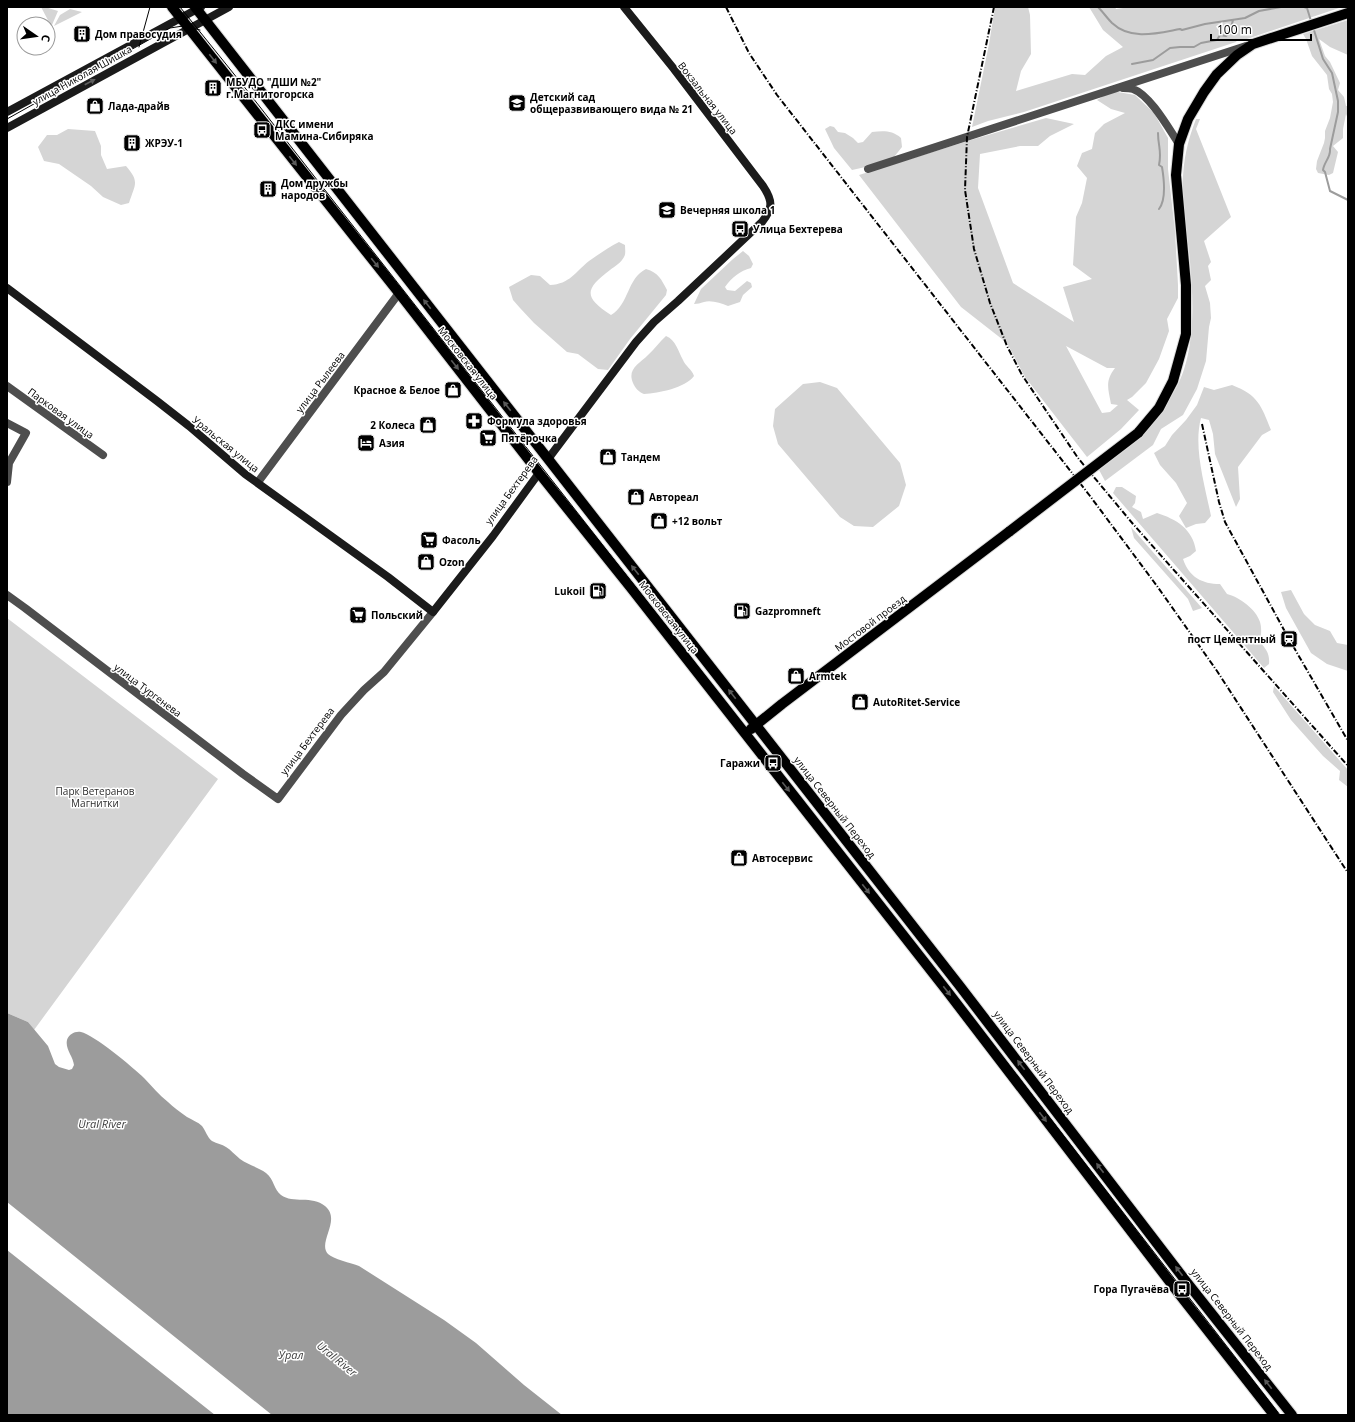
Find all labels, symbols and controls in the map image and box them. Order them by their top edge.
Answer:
north arrow [16,16,56,56]
scale bar [1211,16,1311,42]
text: 100 m [1217,21,1252,38]
building icon: Дом правосудия [72,24,92,44]
place label: Дом правосудия [95,27,182,41]
text: С [38,33,54,43]
street label: улица Николая Шишка [30,42,134,108]
one-way arrow [209,54,217,65]
street label: Вокзальная улица [675,59,741,137]
place label: МБУДО "ДШИ №2" г.Магнитогорска [226,75,322,101]
building icon: МБУДО "ДШИ №2" г.Магнитогорска [203,78,223,98]
one-way arrow [85,79,96,86]
place label: Детский сад общеразвивающего вида № 21 [530,90,693,116]
school or university icon: Детский сад общеразвивающего вида № 21 [507,93,527,113]
shop icon: Лада-драйв [85,96,105,116]
place label: Лада-драйв [108,99,170,113]
place label: ДКС имени Мамина-Сибиряка [275,117,373,143]
bus stop icon: ДКС имени Мамина-Сибиряка [252,120,272,140]
building icon: ЖРЭУ-1 [122,133,142,153]
place label: ЖРЭУ-1 [145,136,183,150]
one-way arrow [289,156,298,167]
place label: Дом дружбы народов [281,176,348,202]
building icon: Дом дружбы народов [258,179,278,199]
school or university icon: Вечерняя школа 1 [657,200,677,220]
place label: Вечерняя школа 1 [680,203,775,217]
bus stop icon: Улица Бехтерева [730,219,750,239]
place label: Улица Бехтерева [753,222,843,236]
one-way arrow [370,258,379,268]
one-way arrow [423,298,431,309]
street label: Московская улица [435,324,501,402]
street label: улица Рылеева [292,348,348,416]
one-way arrow [450,360,459,371]
shop icon: Красное & Белое [443,380,463,400]
place label: Красное & Белое [354,383,440,397]
street label: Парковая улица [25,384,97,442]
one-way arrow [503,401,511,412]
pharmacy icon: Формула здоровья [464,411,484,431]
street label: Уральская улица [190,413,262,475]
place label: Формула здоровья [487,414,587,428]
shop icon: 2 Колеса [418,415,438,435]
place label: 2 Колеса [370,418,415,432]
supermarket icon: Пятёрочка [478,428,498,448]
place label: Пятёрочка [501,431,557,445]
hotel icon: Азия [356,433,376,453]
place label: Азия [379,436,405,450]
shop icon: Тандем [598,447,618,467]
place label: Тандем [621,450,660,464]
street label: улица Бехтерева [481,453,541,527]
shop icon: Автореал [626,487,646,507]
place label: Автореал [649,490,699,504]
shop icon: +12 вольт [649,511,669,531]
place label: +12 вольт [672,514,723,528]
supermarket icon: Фасоль [419,530,439,550]
place label: Фасоль [442,533,481,547]
shop icon: Ozon [416,552,436,572]
place label: Ozon [439,555,465,569]
one-way arrow [631,564,639,575]
street label: Московская улица [636,578,702,656]
fuel station icon: Lukoil [588,581,608,601]
place label: Lukoil [554,584,585,598]
street label: Мостовой проезд [832,591,909,654]
fuel station icon: Gazpromneft [732,601,752,621]
place label: Gazpromneft [755,604,821,618]
supermarket icon: Польский [348,605,368,625]
place label: Польский [371,608,423,622]
station icon: пост Цементный [1279,629,1299,649]
place label: пост Цементный [1187,632,1276,646]
street label: улица Тургенева [111,660,185,720]
shop icon: Armtek [786,666,806,686]
place label: Armtek [809,669,848,683]
one-way arrow [728,689,736,700]
shop icon: AutoRitet-Service [850,692,870,712]
place label: AutoRitet-Service [873,695,960,709]
street label: улица Бехтерева [277,704,337,778]
bus stop icon: Гаражи [763,753,783,773]
street label: улица Северный Переход [791,753,879,861]
place label: Гаражи [720,756,760,770]
one-way arrow [782,782,790,793]
park label: Парк Ветеранов Магнитки [56,784,135,810]
shop icon: Автосервис [729,848,749,868]
place label: Автосервис [752,851,813,865]
one-way arrow [862,884,871,895]
one-way arrow [943,986,951,997]
street label: улица Северный Переход [991,1008,1078,1117]
one-way arrow [1016,1059,1025,1070]
one-way arrow [1039,1111,1047,1122]
water label: Ural River [78,1116,126,1131]
one-way arrow [1096,1163,1104,1173]
street label: улица Северный Переход [1188,1265,1276,1373]
one-way arrow [1175,1266,1183,1277]
bus stop icon: Гора Пугачёва [1172,1279,1192,1299]
place label: Гора Пугачёва [1093,1282,1169,1296]
water label: Ural River [314,1338,361,1380]
water label: Урал [278,1347,303,1362]
one-way arrow [1263,1379,1272,1390]

